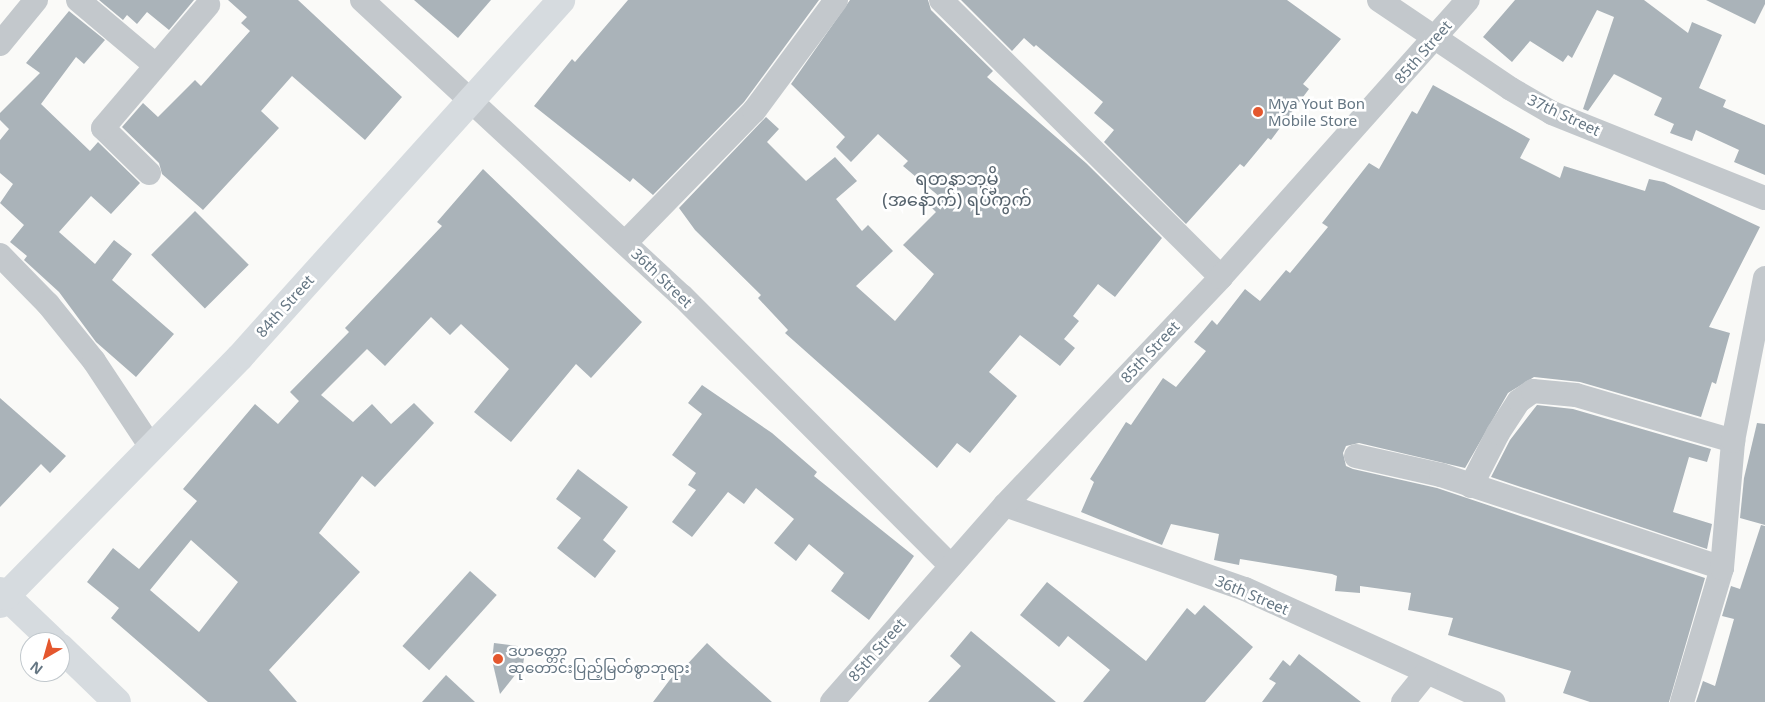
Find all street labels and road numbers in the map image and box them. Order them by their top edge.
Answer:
street label: 85th Street [1391,17,1455,87]
street label: 37th Street [1525,90,1603,140]
street label: 36th Street [628,245,696,311]
street label: 84th Street [252,271,318,341]
street label: 85th Street [1117,317,1183,387]
street label: 36th Street [1213,572,1291,618]
street label: 85th Street [845,615,909,685]

